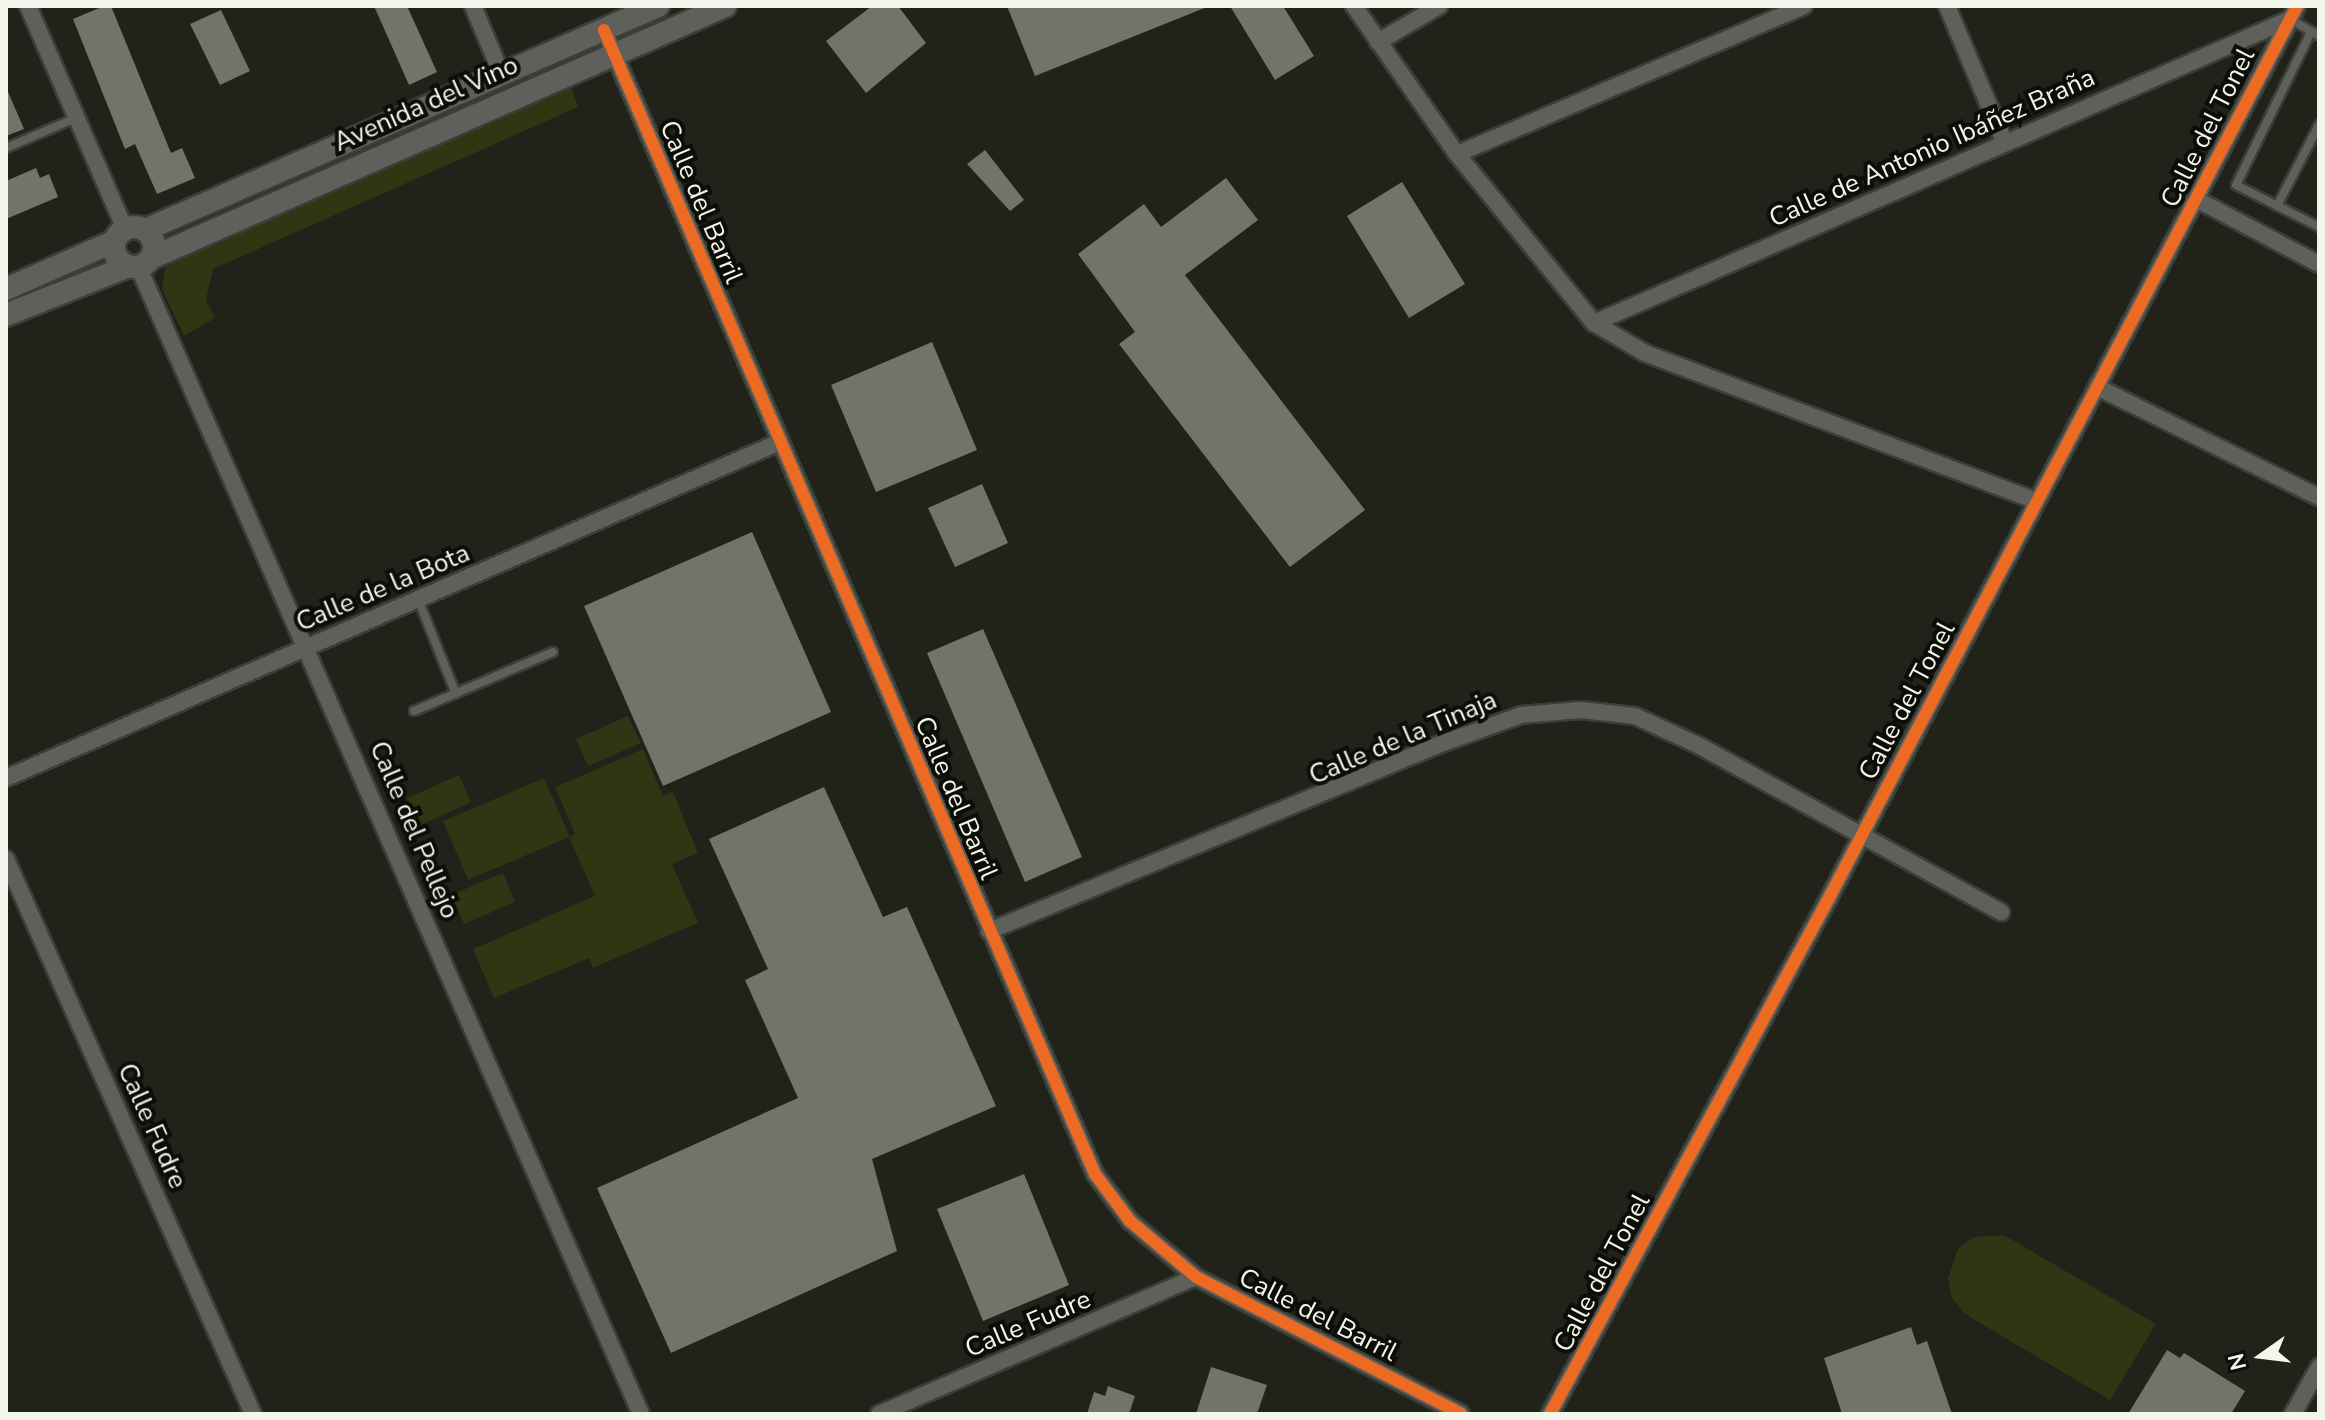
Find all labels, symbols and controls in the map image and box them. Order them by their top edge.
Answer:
street label: Calle del Tonel [2155,43,2261,213]
street label: Avenida del Vino [329,49,523,159]
street label: Calle de Antonio Ibáñez Braña [1764,62,2100,234]
street label: Calle del Barril [653,116,749,288]
street label: Calle de la Bota [292,537,474,639]
street label: Calle del Tonel [1852,617,1962,785]
street label: Calle de la Tinaja [1305,684,1501,792]
street label: Calle del Barril [908,712,1004,884]
street label: Calle del Pellejo [363,737,465,923]
street label: Calle Fudre [111,1059,193,1193]
street label: Calle del Tonel [1547,1189,1657,1357]
street label: Calle del Barril [1234,1262,1402,1368]
street label: Calle Fudre [961,1284,1095,1364]
north arrow [2221,1316,2301,1396]
text: N [2221,1350,2254,1373]

